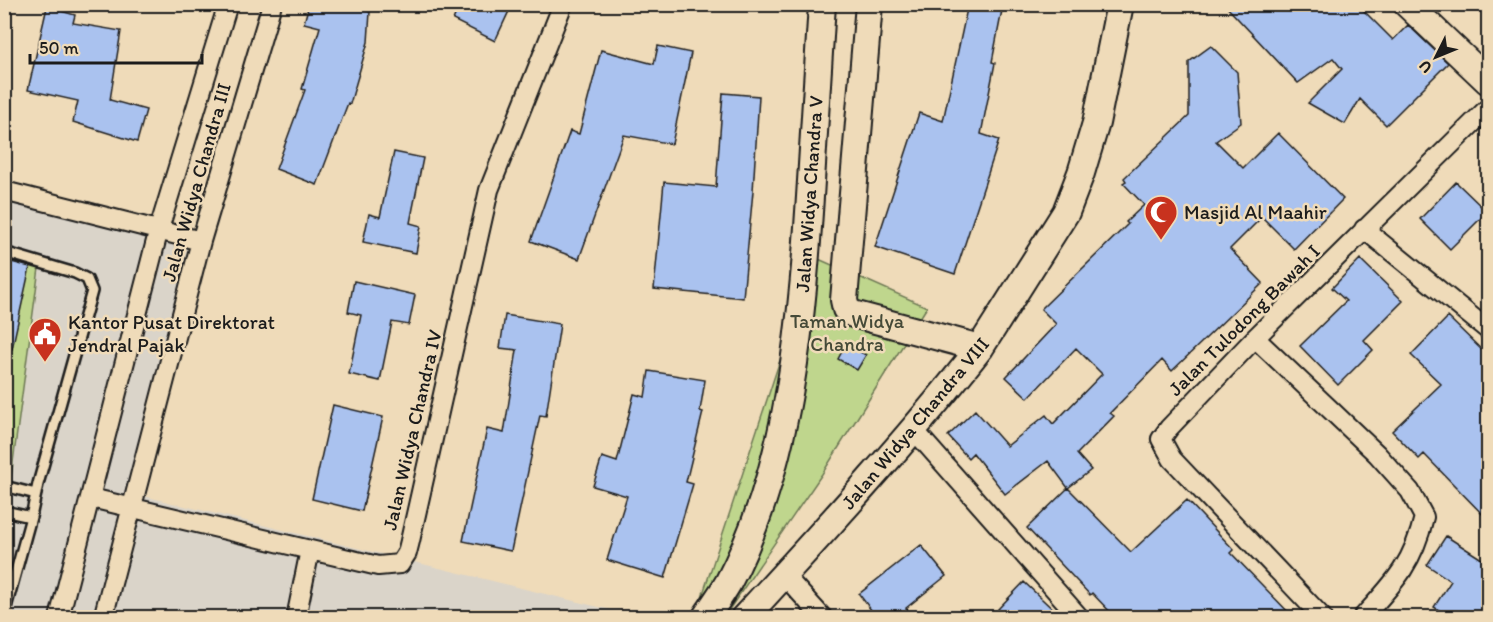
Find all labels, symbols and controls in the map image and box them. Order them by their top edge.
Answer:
scale bar [30,27,202,65]
north arrow [1406,27,1466,87]
text: 50 m [39,37,79,59]
text: U [1415,57,1436,77]
street label: Jalan Widya Chandra III [156,80,236,284]
street label: Jalan Widya Chandra V [790,95,828,293]
mosque icon: Masjid Al Maahir [1143,194,1179,241]
place label: Masjid Al Maahir [1184,200,1327,224]
street label: Jalan Tulodong Bawah I [1163,239,1325,401]
park label: Taman Widya Chandra [790,309,905,356]
place label: Kantor Pusat Direktorat Jendral Pajak [68,310,275,357]
public building icon: Kantor Pusat Direktorat Jendral Pajak [27,316,63,363]
street label: Jalan Widya Chandra IV [377,327,447,532]
street label: Jalan Widya Chandra VIII [836,332,994,514]

